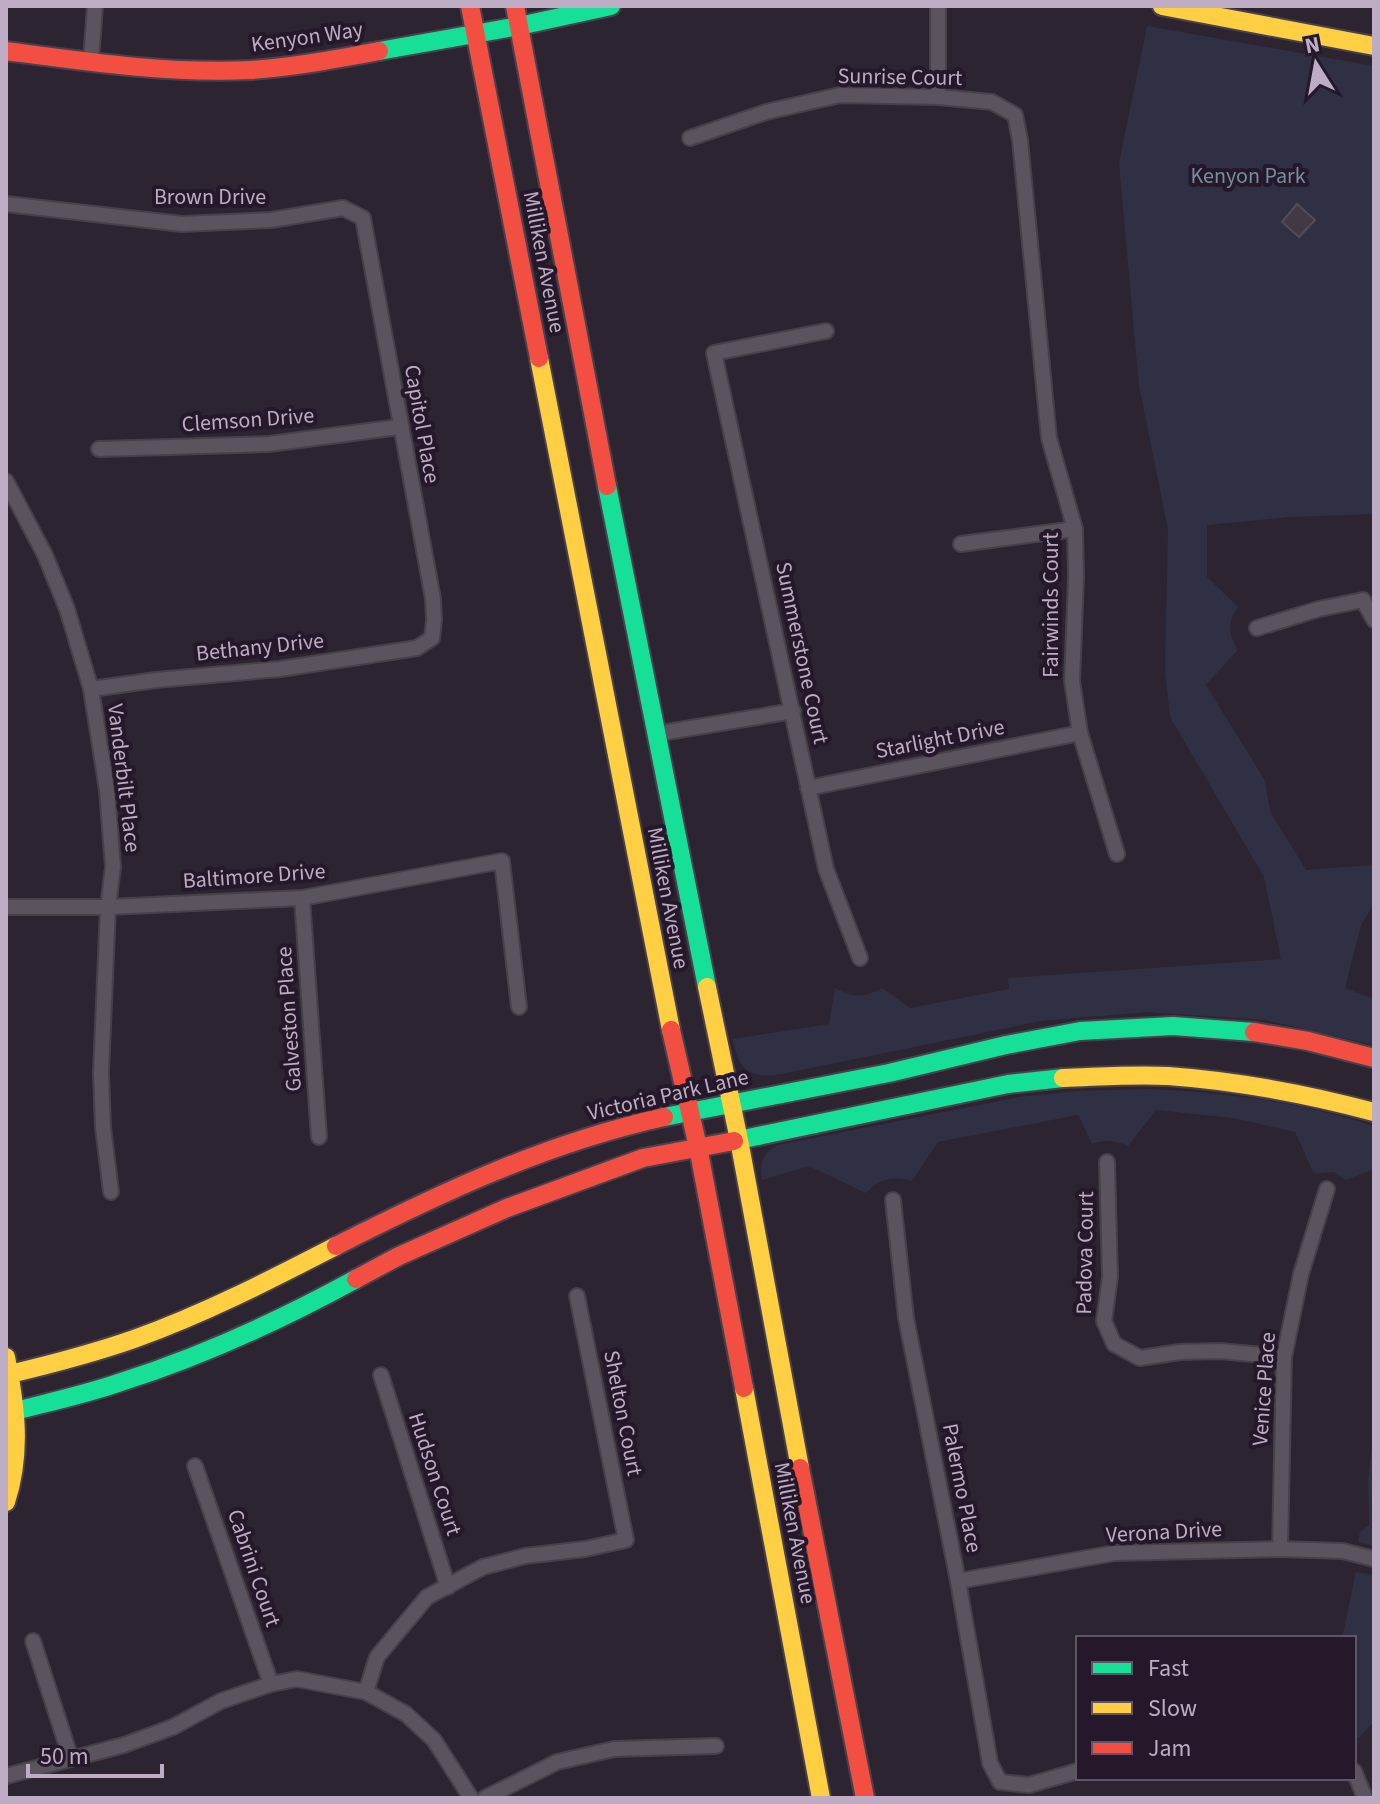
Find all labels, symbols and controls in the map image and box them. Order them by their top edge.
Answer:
street label: Kenyon Way [249,13,366,61]
north arrow [1276,24,1356,104]
text: N [1302,28,1323,62]
street label: Sunrise Court [837,60,963,94]
park label: Kenyon Park [1190,160,1306,192]
street label: Brown Drive [154,181,266,213]
street label: Milliken Avenue [515,188,573,336]
street label: Capitol Place [396,362,448,486]
street label: Clemson Drive [181,399,315,441]
street label: Fairwinds Court [1035,532,1067,678]
street label: Summerstone Court [767,559,837,748]
street label: Bethany Drive [194,624,326,670]
street label: Vanderbilt Place [99,702,149,854]
street label: Starlight Drive [873,711,1007,767]
street label: Milliken Avenue [639,824,697,972]
street label: Baltimore Drive [182,855,327,897]
street label: Galveston Place [268,945,310,1093]
street label: Victoria Park Lane [584,1061,752,1129]
street label: Padova Court [1068,1190,1102,1315]
street label: Venice Place [1244,1331,1284,1447]
street label: Shelton Court [595,1347,651,1479]
street label: Hudson Court [400,1408,470,1540]
street label: Palermo Place [934,1421,990,1555]
street label: Milliken Avenue [766,1459,824,1607]
street label: Cabrini Court [219,1505,289,1632]
street label: Verona Drive [1105,1513,1223,1551]
legend [1076,1636,1356,1780]
text: Fast [1148,1651,1189,1686]
text: Slow [1148,1691,1197,1726]
scale bar [28,1728,162,1778]
text: Jam [1148,1731,1192,1766]
text: 50 m [40,1739,89,1774]

